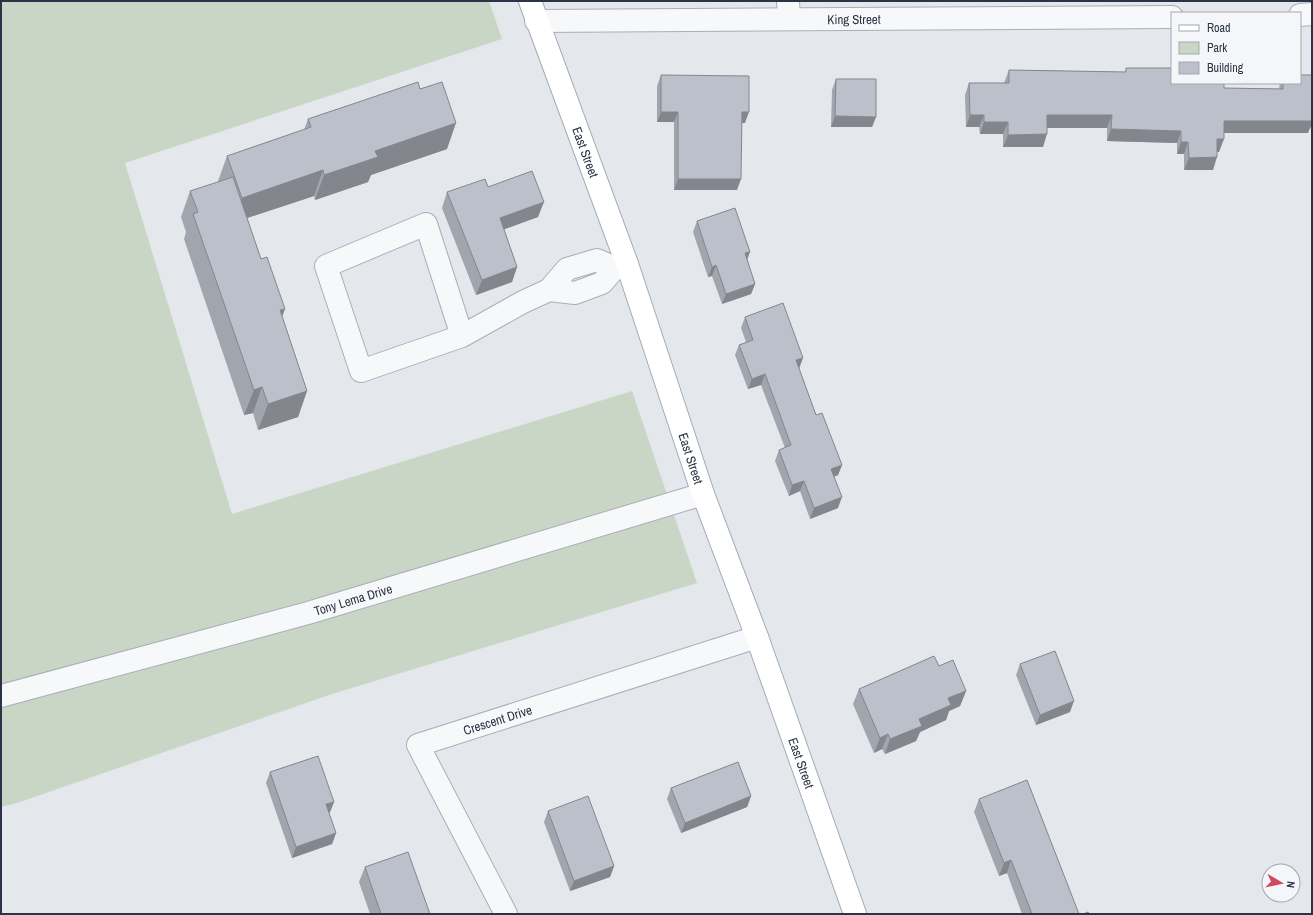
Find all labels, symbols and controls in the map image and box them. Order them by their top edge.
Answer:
street label: King Street [827,11,881,28]
legend [1171,12,1301,84]
text: Road [1207,20,1231,36]
text: Park [1207,40,1227,56]
text: Building [1207,60,1244,76]
street label: East Street [568,124,602,180]
street label: East Street [674,431,707,486]
street label: Tony Lema Drive [312,580,394,620]
street label: Crescent Drive [461,701,534,739]
street label: East Street [784,735,818,791]
north arrow [1261,863,1301,903]
text: N [1283,880,1298,889]

